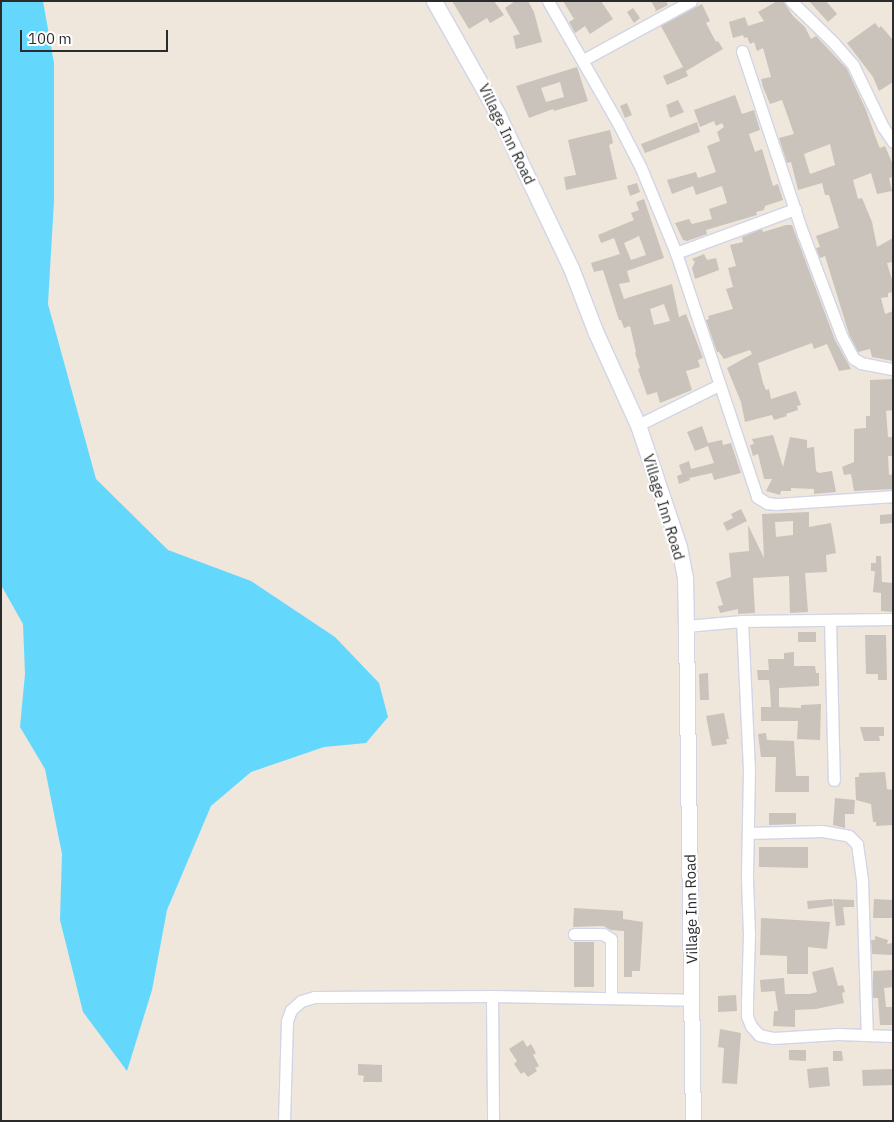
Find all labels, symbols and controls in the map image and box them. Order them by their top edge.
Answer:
scale bar [22,20,170,52]
text: 100 m [28,29,72,48]
street label: Village Inn Road [475,81,539,187]
street label: Village Inn Road [639,452,689,562]
street label: Village Inn Road [681,854,701,964]

